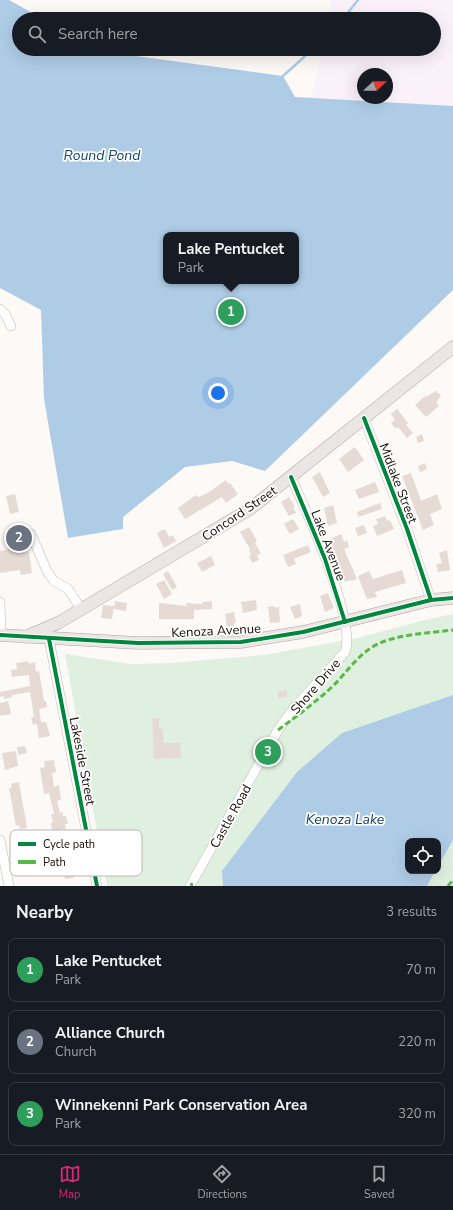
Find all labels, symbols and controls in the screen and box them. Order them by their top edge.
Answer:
search box [12,12,441,56]
icon: search [26,23,48,45]
text: Search here [58,24,138,44]
north arrow [357,68,393,104]
water label: Round Pond [63,146,141,165]
popup [163,232,299,284]
text: Lake Pentucket [178,239,284,259]
text: Park [178,259,204,277]
pin: 1 [218,297,244,327]
your location [208,383,228,403]
street label: Midlake Street [375,441,422,526]
street label: Concord Street [198,482,281,546]
street label: Lake Avenue [306,507,350,584]
pin: 2 [6,523,32,553]
street label: Kenoza Avenue [171,620,261,642]
street label: Shore Drive [287,655,345,718]
street label: Lakeside Street [65,715,100,807]
pin: 3 [255,737,281,767]
street label: Castle Road [206,781,256,852]
water label: Kenoza Lake [306,810,385,829]
legend [10,830,142,876]
text: Cycle path [43,837,95,852]
map controls [405,838,441,874]
button: locate [405,838,441,874]
text: Path [43,855,66,870]
text: Nearby [16,901,73,924]
text: 3 results [386,903,437,921]
text: Lake Pentucket [55,951,161,971]
text: 1 [26,961,34,979]
text: 70 m [406,961,436,979]
text: Park [55,971,81,989]
text: Alliance Church [55,1023,165,1043]
text: 2 [26,1033,34,1051]
text: 220 m [398,1033,436,1051]
text: Church [55,1043,96,1061]
text: Winnekenni Park Conservation Area [55,1095,307,1115]
text: 3 [26,1105,34,1123]
text: 320 m [398,1105,436,1123]
text: Park [55,1115,81,1133]
tab: Map [59,1163,81,1202]
tab: Directions [198,1163,247,1202]
tab: Saved [364,1163,394,1202]

